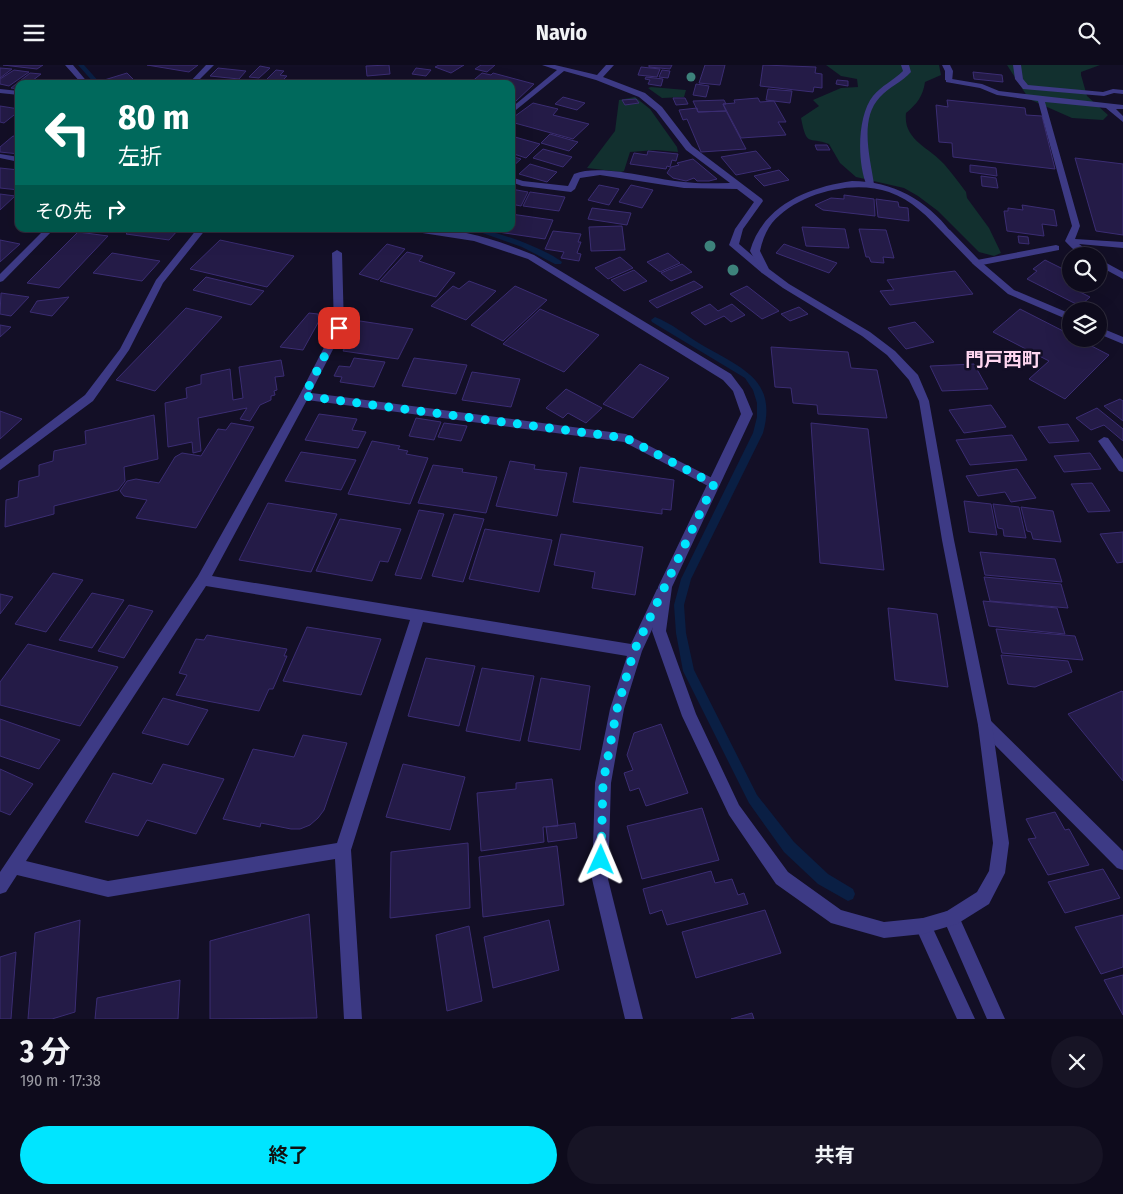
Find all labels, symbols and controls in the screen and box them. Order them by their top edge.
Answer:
icon: menu [20,19,48,47]
text: Navio [536,19,587,46]
icon: search [1075,19,1103,47]
text: 80 m [118,96,190,138]
icon: left [35,100,100,165]
text: 左折 [118,143,162,170]
icon: right [102,195,130,223]
text: その先 [35,200,92,223]
map controls [1062,247,1107,347]
button: search [1062,247,1107,292]
button: layers [1062,302,1107,347]
pin [318,307,360,349]
icon: arrive [325,314,353,342]
district label: 門戸西町 [965,348,1041,371]
position arrow [574,833,626,885]
text: 3 分 [20,1034,70,1070]
button: close [1051,1036,1103,1088]
text: 190 m · 17:38 [20,1071,101,1090]
button: 終了 [20,1126,557,1184]
button: 共有 [567,1126,1103,1184]

